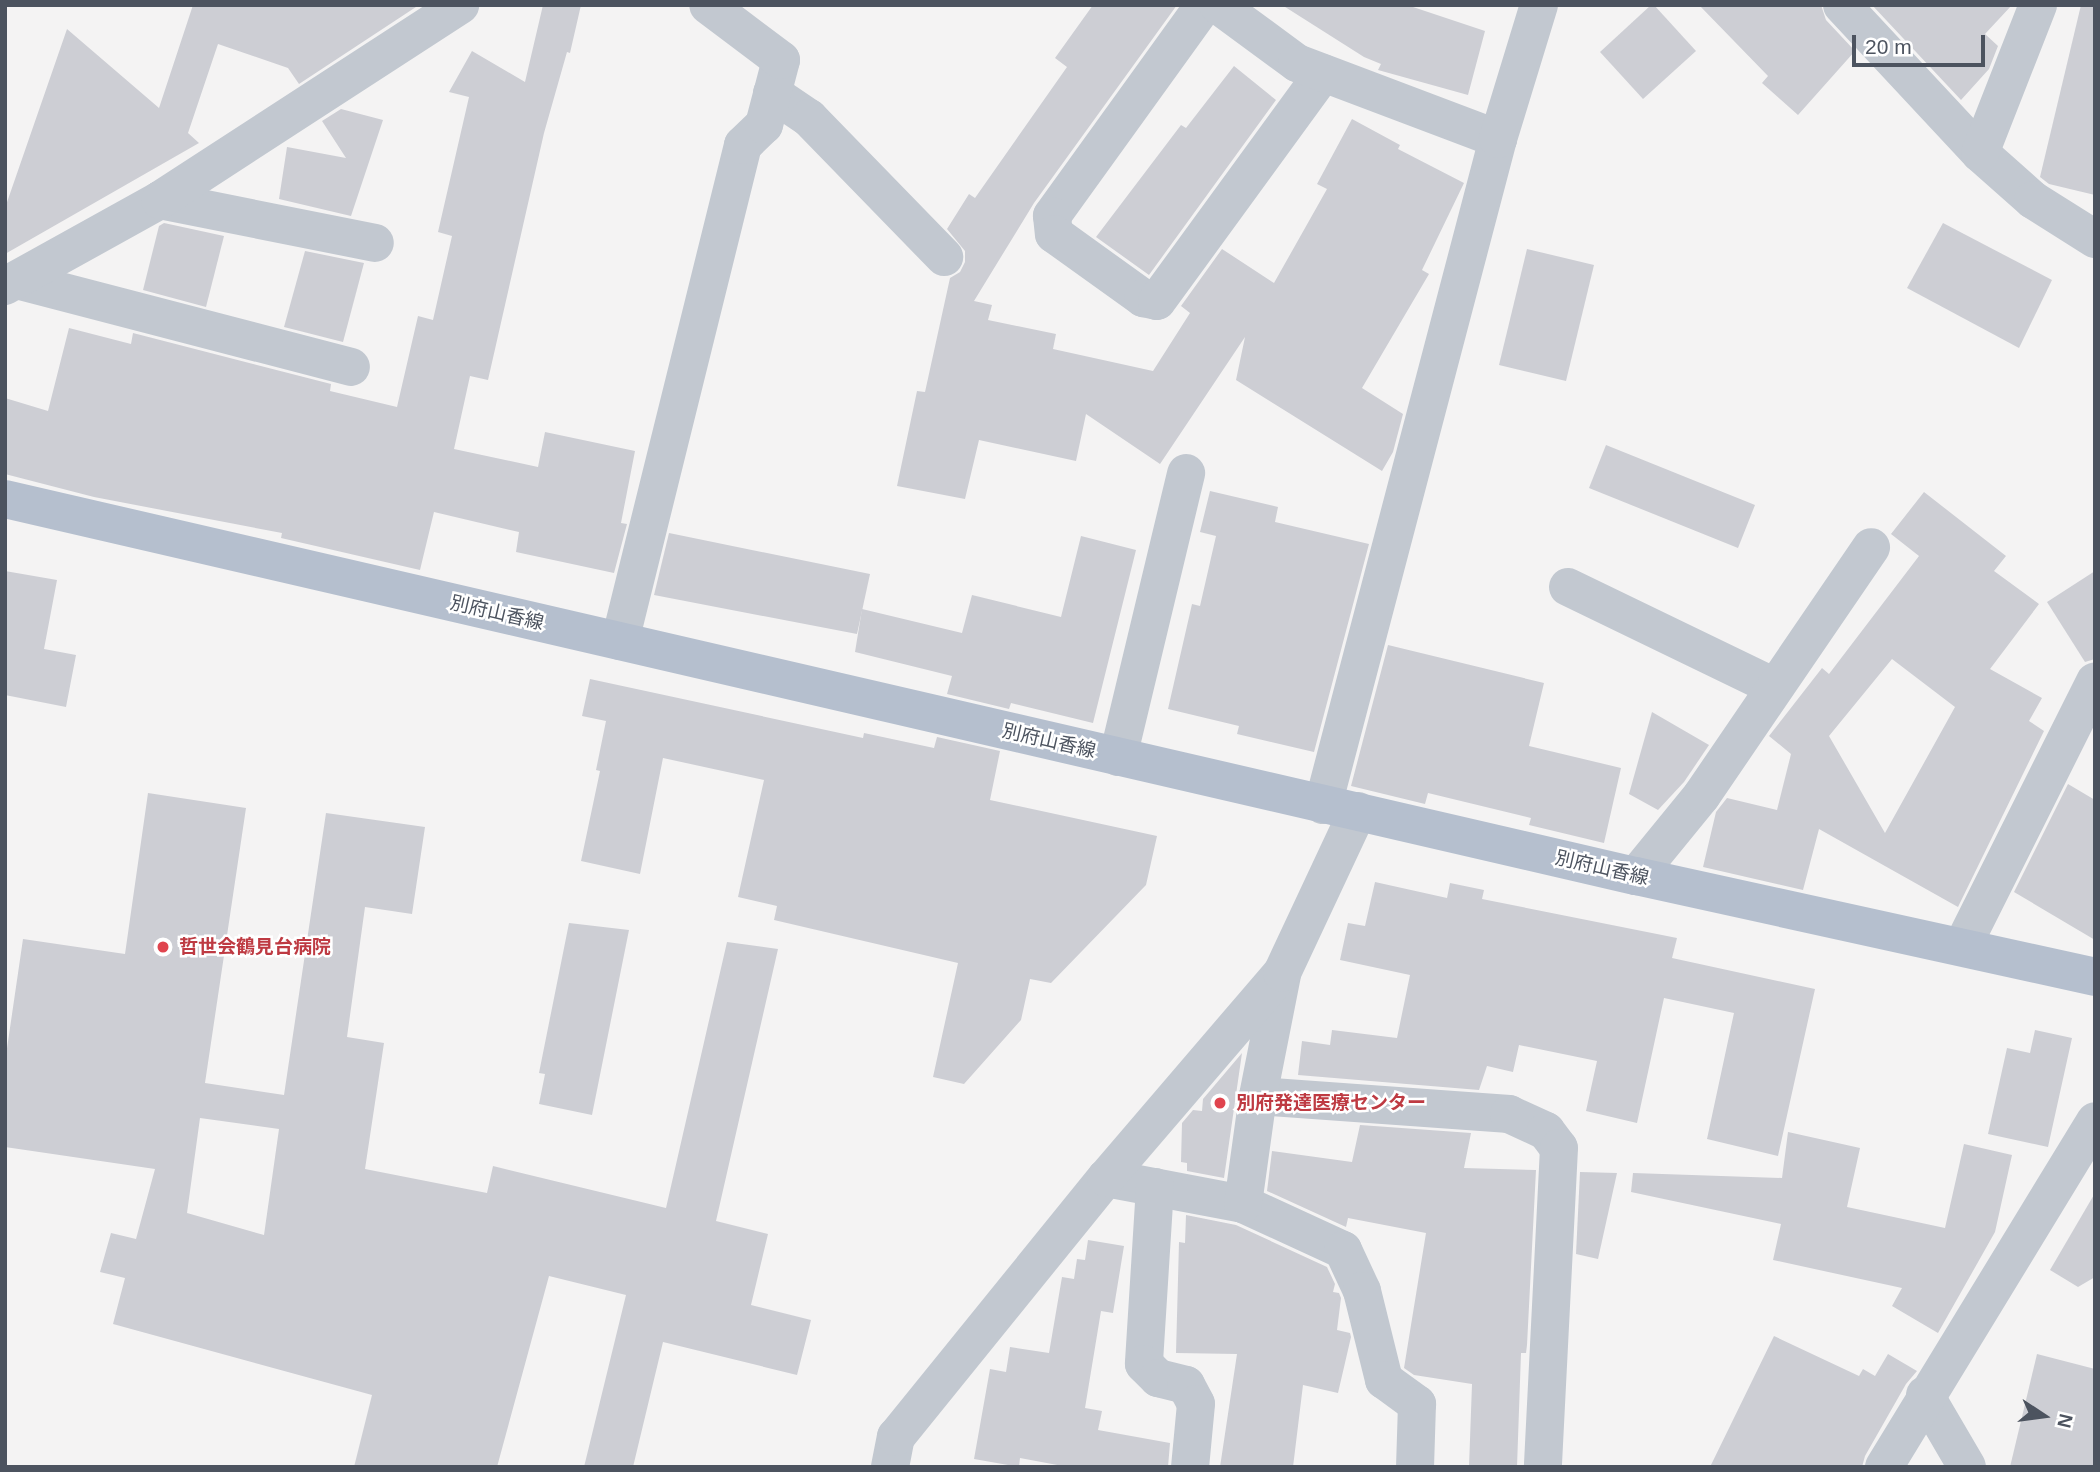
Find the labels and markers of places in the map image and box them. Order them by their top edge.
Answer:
place label: 哲世会鶴見台病院 [179,936,331,958]
marker: 哲世会鶴見台病院 [153,937,173,957]
place label: 別府発達医療センター [1236,1092,1426,1114]
marker: 別府発達医療センター [1210,1093,1230,1113]

